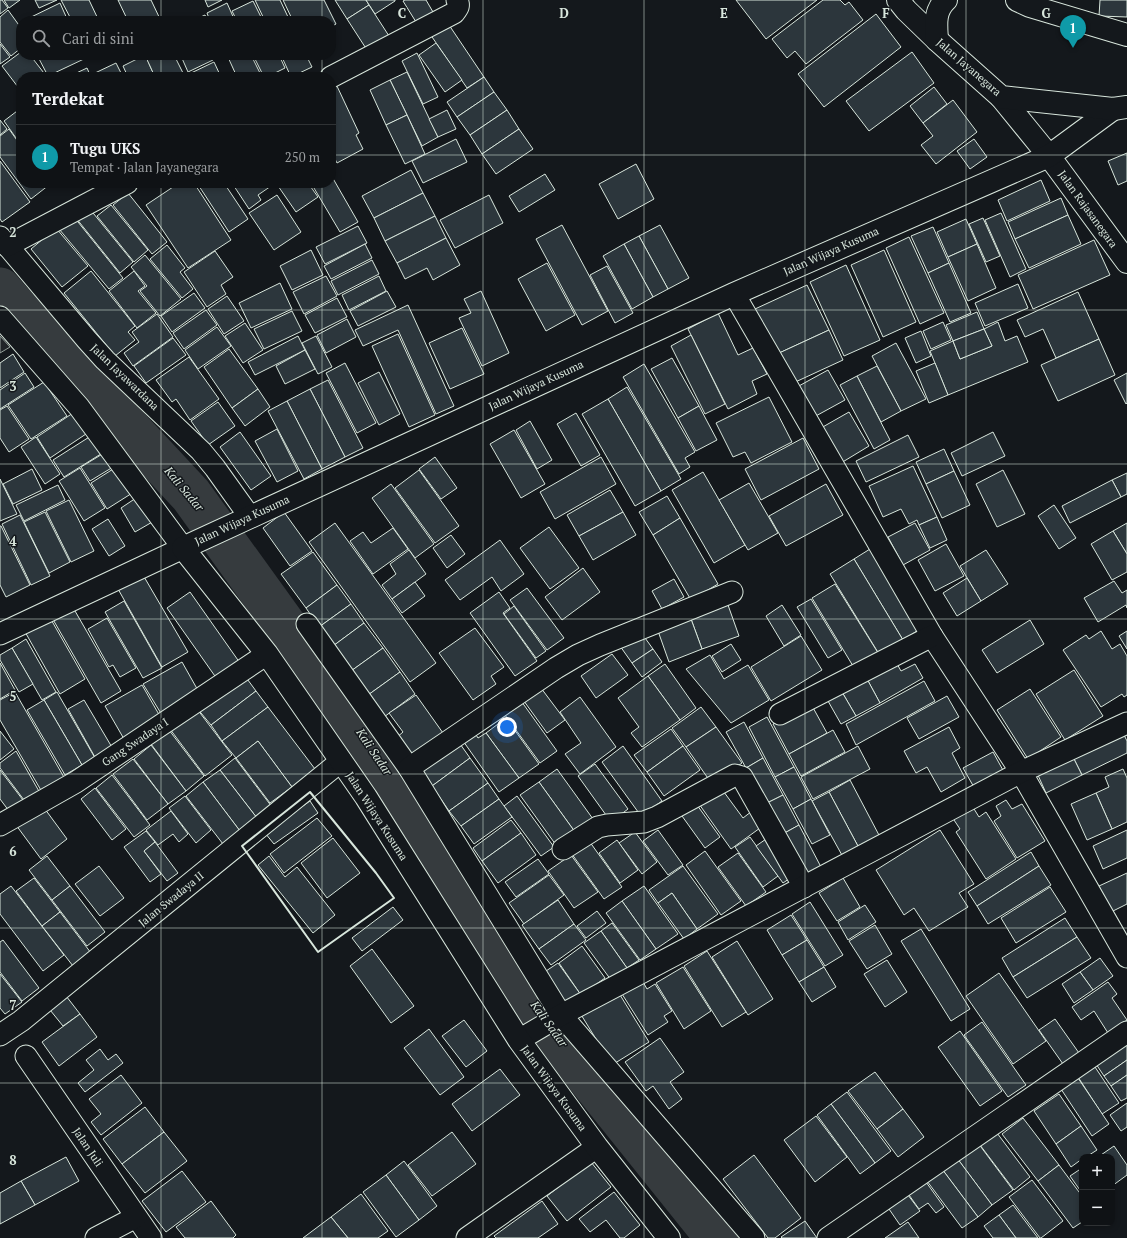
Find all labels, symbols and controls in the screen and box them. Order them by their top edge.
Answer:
text: C [398,4,406,22]
text: D [559,4,569,22]
text: E [720,4,728,22]
text: F [882,4,890,22]
text: G [1041,4,1051,22]
pin: 1 [1060,15,1086,48]
search box [16,16,336,60]
icon: search [30,27,52,49]
text: Cari di sini [62,28,134,48]
street label: Jalan Jayanegara [934,35,1004,99]
text: Terdekat [32,87,104,110]
text: Tugu UKS [70,138,140,158]
text: 1 [41,148,49,166]
text: 250 m [285,148,320,166]
text: Tempat · Jalan Jayanegara [70,158,219,176]
street label: Jalan Rajasanegara [1055,168,1121,251]
text: 2 [9,223,17,241]
street label: Jalan Wijaya Kusuma [781,223,881,278]
street label: Jalan Jayawardana [88,341,162,413]
street label: Jalan Wijaya Kusuma [486,357,586,413]
text: 3 [9,377,17,395]
water label: Kali Sadar [161,463,208,515]
street label: Jalan Wijaya Kusuma [192,492,292,548]
text: 4 [9,532,17,550]
text: 5 [9,687,17,705]
street label: Gang Swadaya I [99,715,171,769]
your location [497,717,517,737]
water label: Kali Sadar [353,724,396,779]
street label: Jalan Wijaya Kusuma [343,769,411,863]
text: 6 [9,842,17,860]
street label: Jalan Swadaya II [135,868,207,930]
text: 7 [9,996,17,1014]
water label: Kali Sadar [527,997,572,1051]
street label: Jalan Wijaya Kusuma [518,1042,590,1134]
street label: Jalan Juli [70,1125,106,1169]
text: 8 [9,1151,17,1169]
map controls [1079,1154,1115,1226]
button: + [1079,1154,1115,1190]
button: − [1079,1190,1115,1226]

